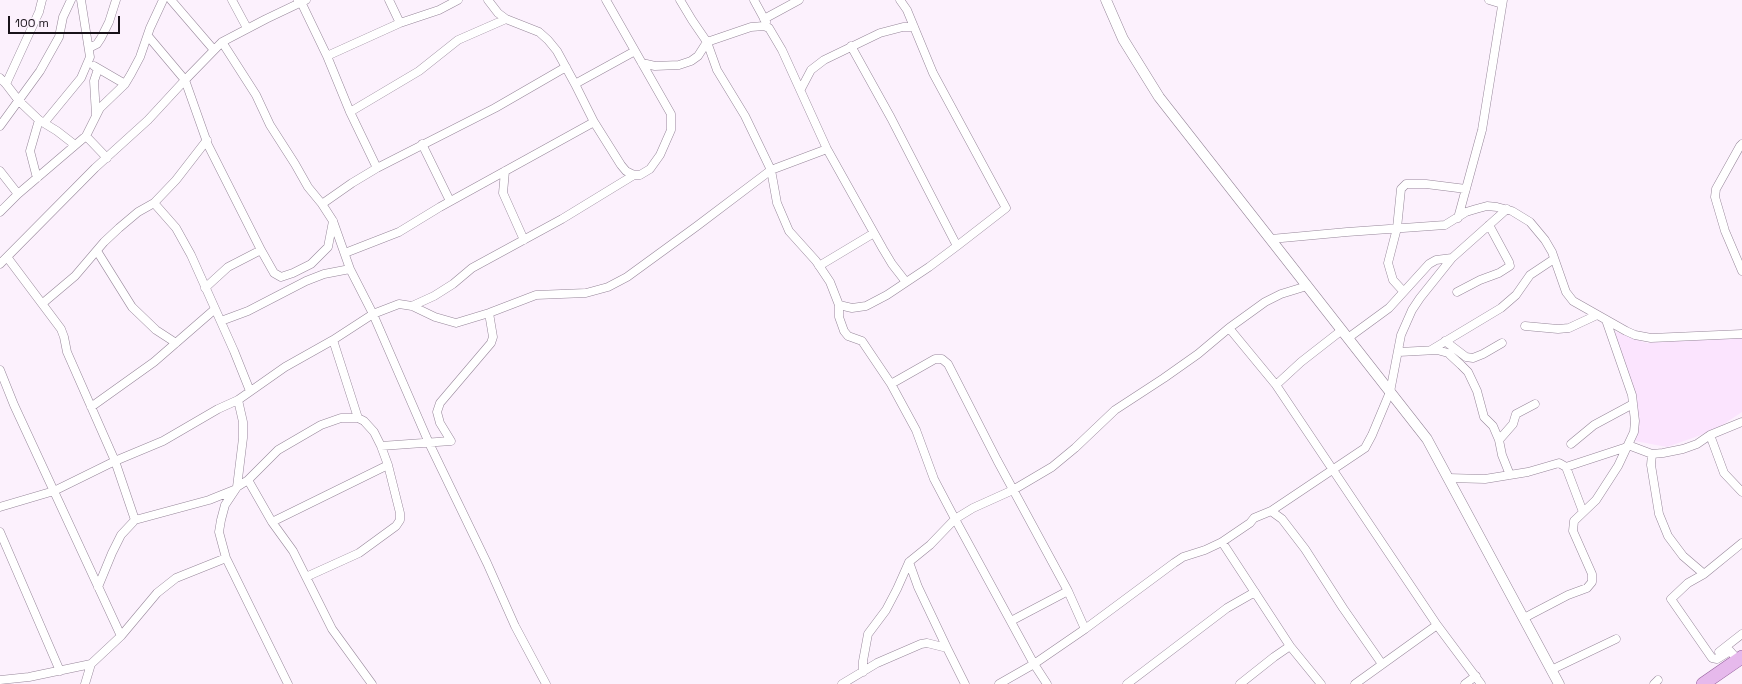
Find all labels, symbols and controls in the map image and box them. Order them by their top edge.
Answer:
scale bar [10,8,122,34]
text: 100 m [15,15,49,31]

